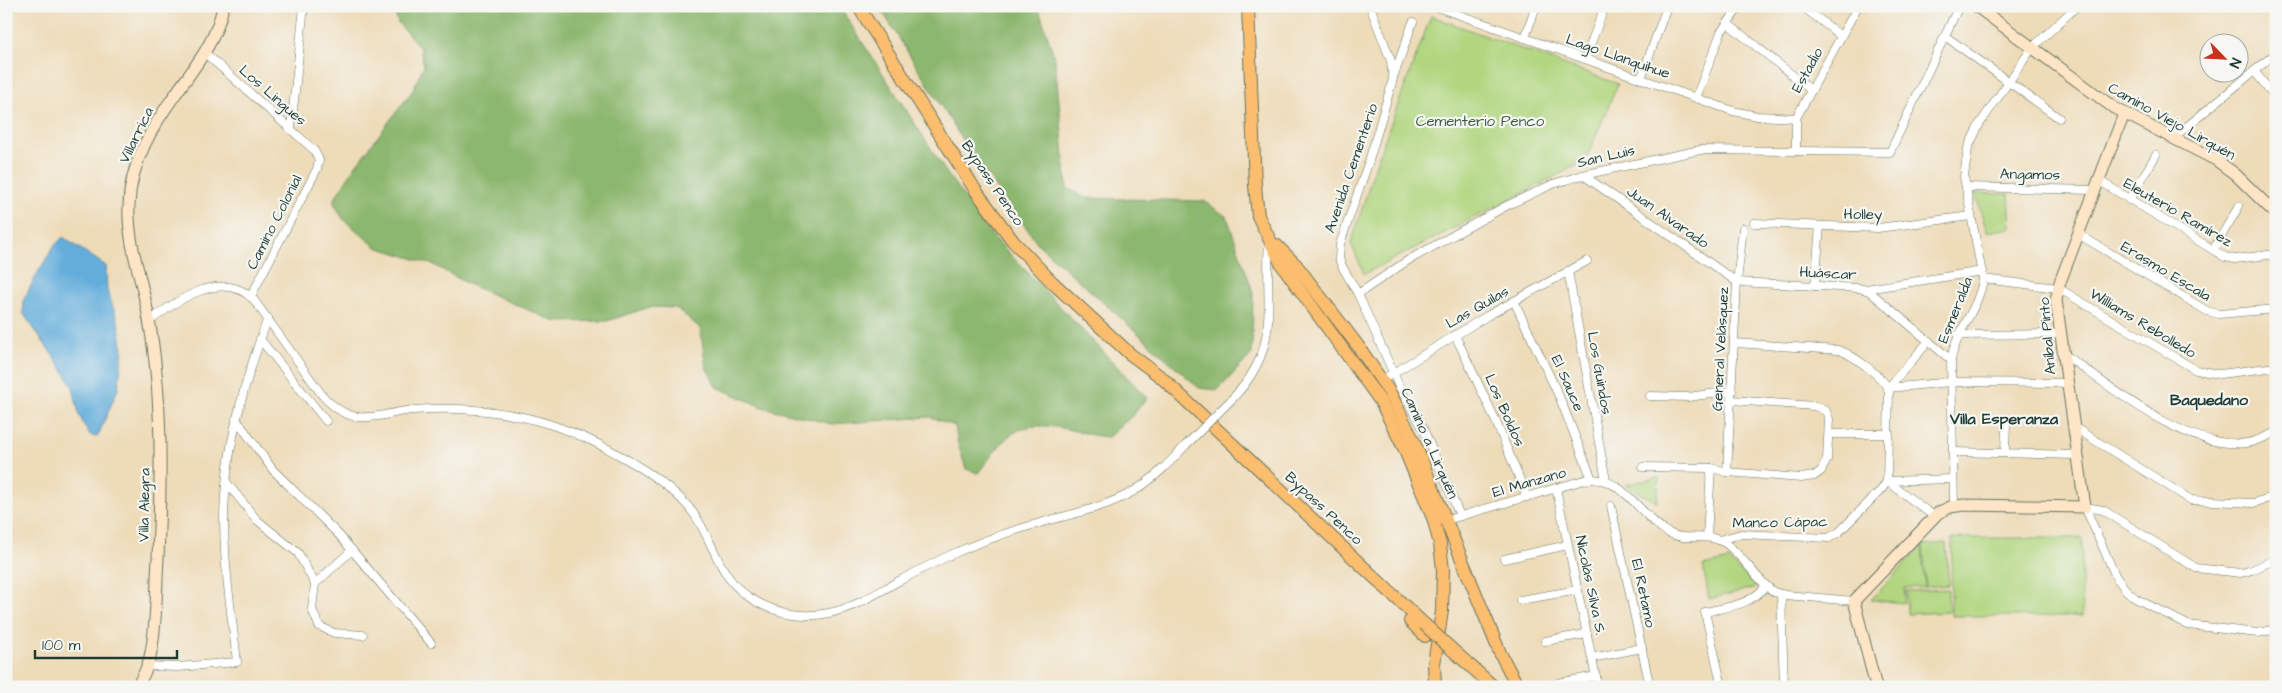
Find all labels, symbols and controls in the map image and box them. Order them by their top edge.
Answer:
street label: Lago Llanquihue [1563,29,1673,85]
north arrow [2200,32,2250,82]
street label: Estadio [1786,43,1829,97]
text: N [2224,55,2246,71]
street label: Los Lingues [234,60,311,132]
street label: Camino Viejo Lirquén [2104,78,2240,166]
street label: Avenida Cementerio [1319,100,1384,236]
street label: Villarrica [114,103,159,167]
park label: Cementerio Penco [1416,111,1545,132]
street label: Bypass Penco [955,136,1029,231]
street label: San Luis [1575,140,1637,173]
street label: Angamos [2000,163,2061,187]
street label: Camino Colonial [242,171,307,273]
street label: Eleuterio Ramírez [2120,173,2236,252]
street label: Juan Alvarado [1622,181,1714,254]
street label: Holley [1843,204,1882,226]
street label: Erasmo Escala [2117,236,2215,307]
street label: Huáscar [1799,262,1857,285]
street label: Esmeralda [1933,274,1978,346]
street label: Las Quilas [1442,281,1513,334]
street label: Williams Rebolledo [2086,283,2200,364]
street label: General Velásquez [1707,286,1734,412]
street label: Aníbal Pinto [2034,296,2061,376]
street label: Los Guindos [1582,330,1617,417]
street label: El Sauce [1546,352,1589,415]
street label: Los Boldos [1479,371,1530,450]
street label: Camino a Lirquén [1396,384,1464,503]
district label: Baquedano [2170,389,2249,411]
district label: Villa Esperanza [1949,408,2059,430]
street label: El Manzano [1490,462,1569,503]
street label: Bypass Penco [1280,467,1367,551]
street label: Villa Alegra [133,468,157,542]
street label: Manco Cápac [1732,511,1828,534]
street label: Nicolás Silva S. [1570,534,1611,636]
street label: El Retamo [1626,557,1661,630]
scale bar [35,628,178,660]
text: 100 m [42,635,81,656]

